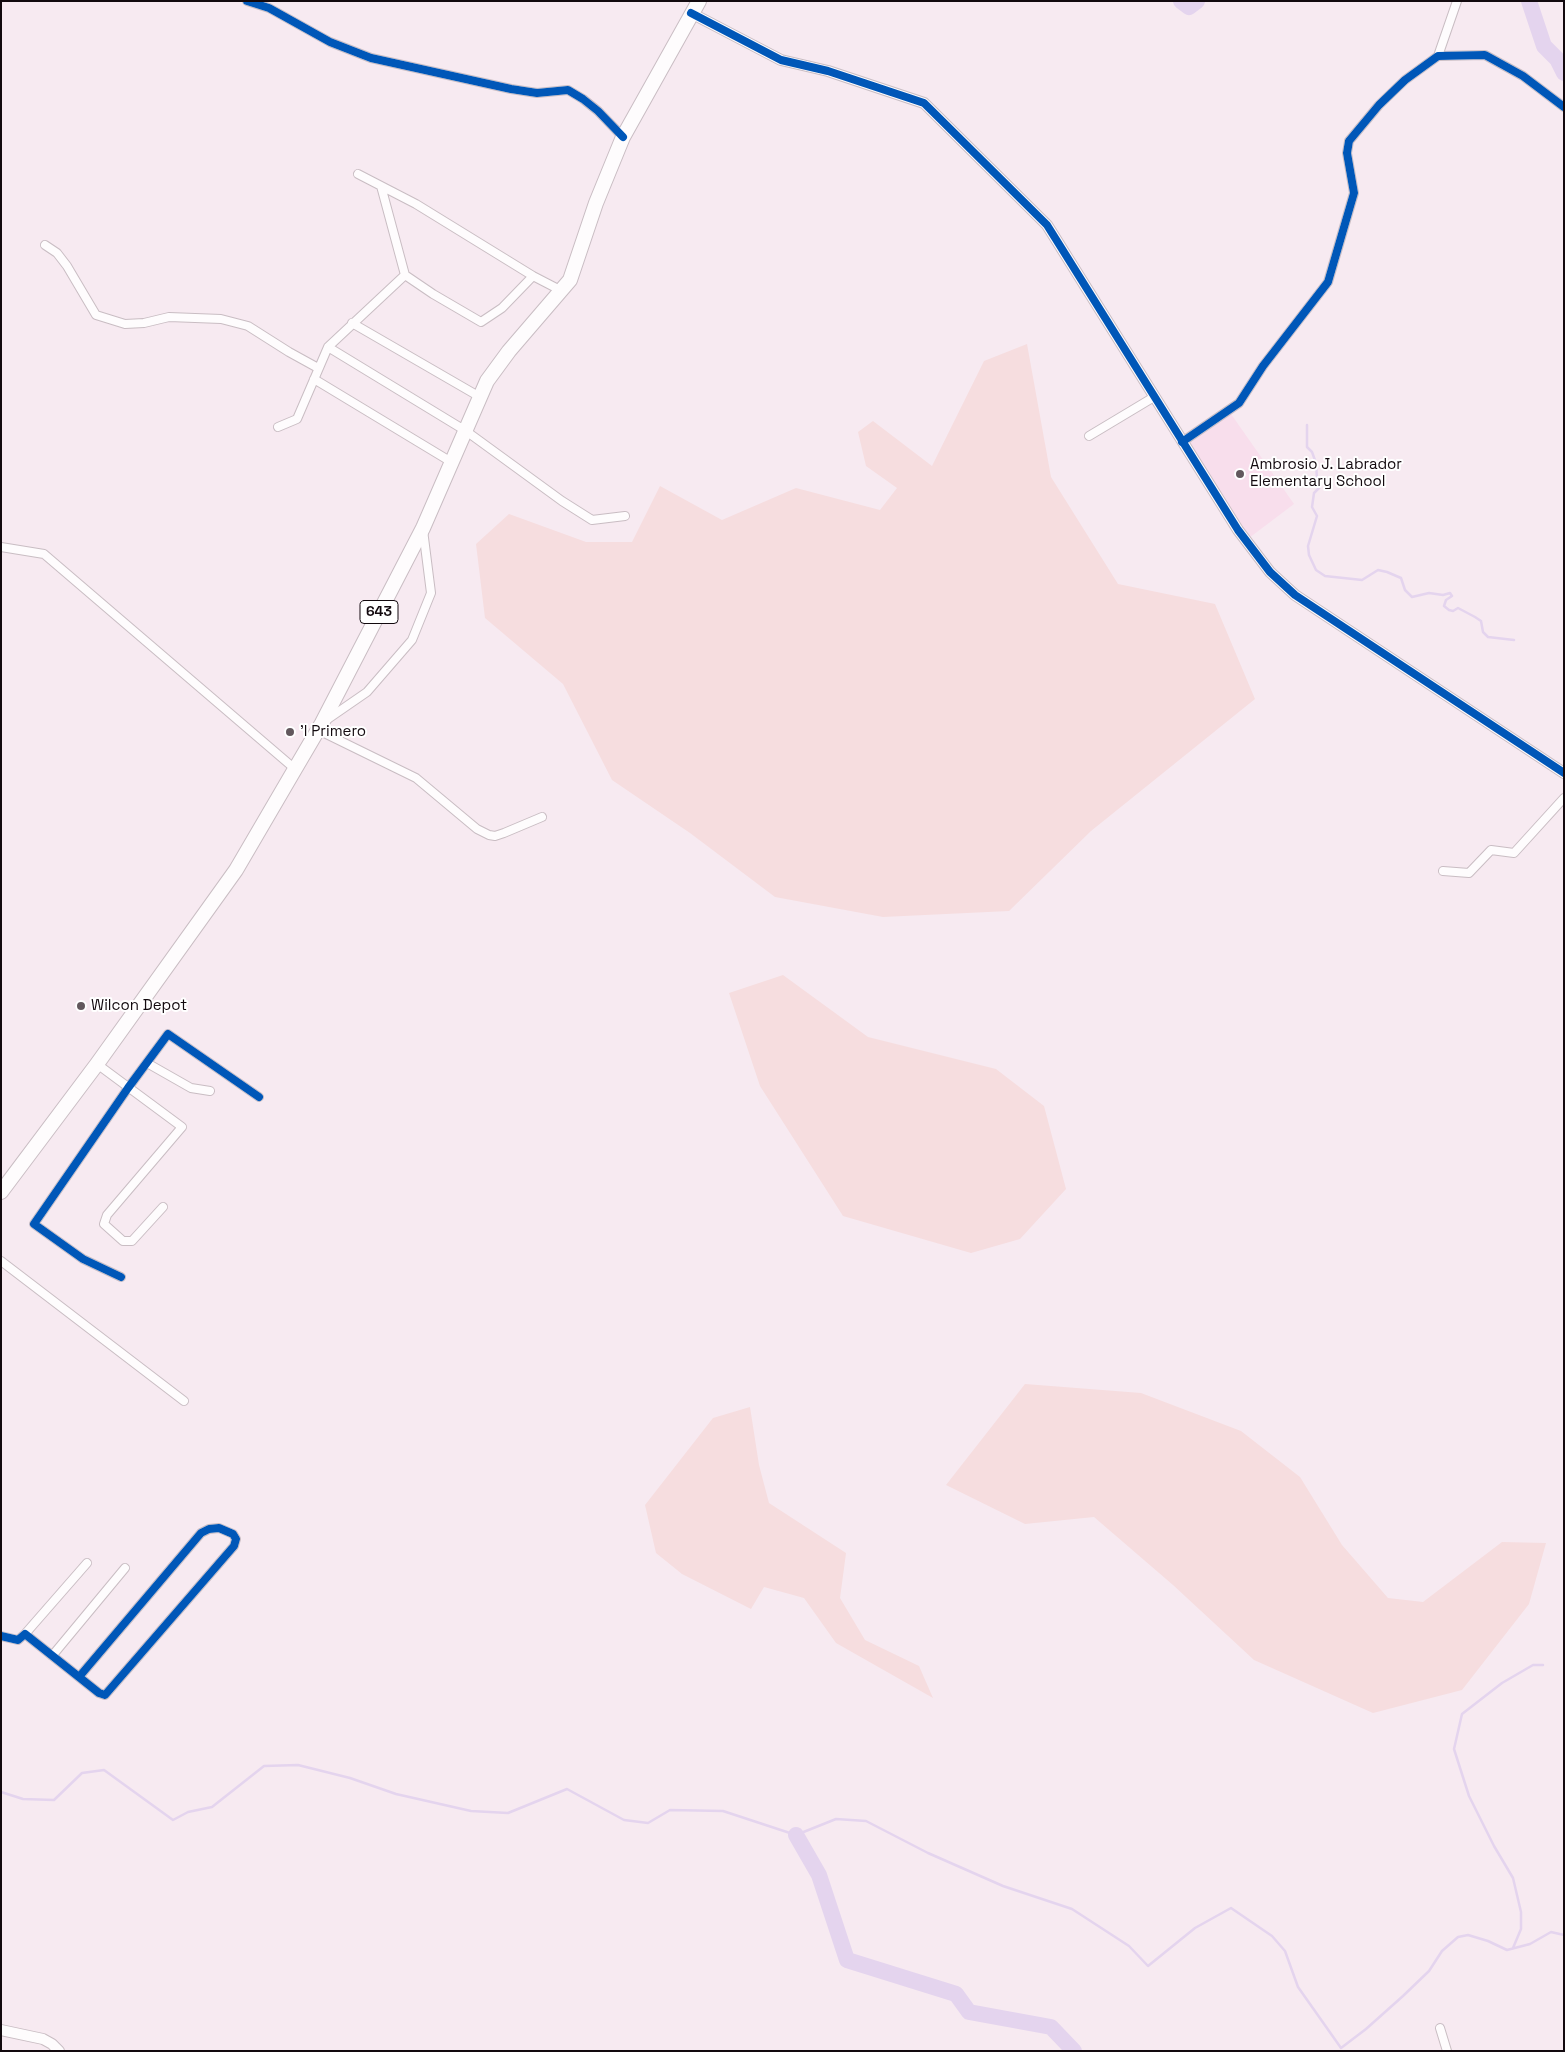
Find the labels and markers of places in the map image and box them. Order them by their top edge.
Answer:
place label: Ambrosio J. Labrador Elementary School [1250,456,1402,491]
marker: Ambrosio J. Labrador Elementary School [1234,468,1246,480]
place label: 'l Primero [300,723,366,741]
marker: 'l Primero [284,726,296,738]
place label: Wilcon Depot [91,997,187,1015]
marker: Wilcon Depot [75,1000,87,1012]

